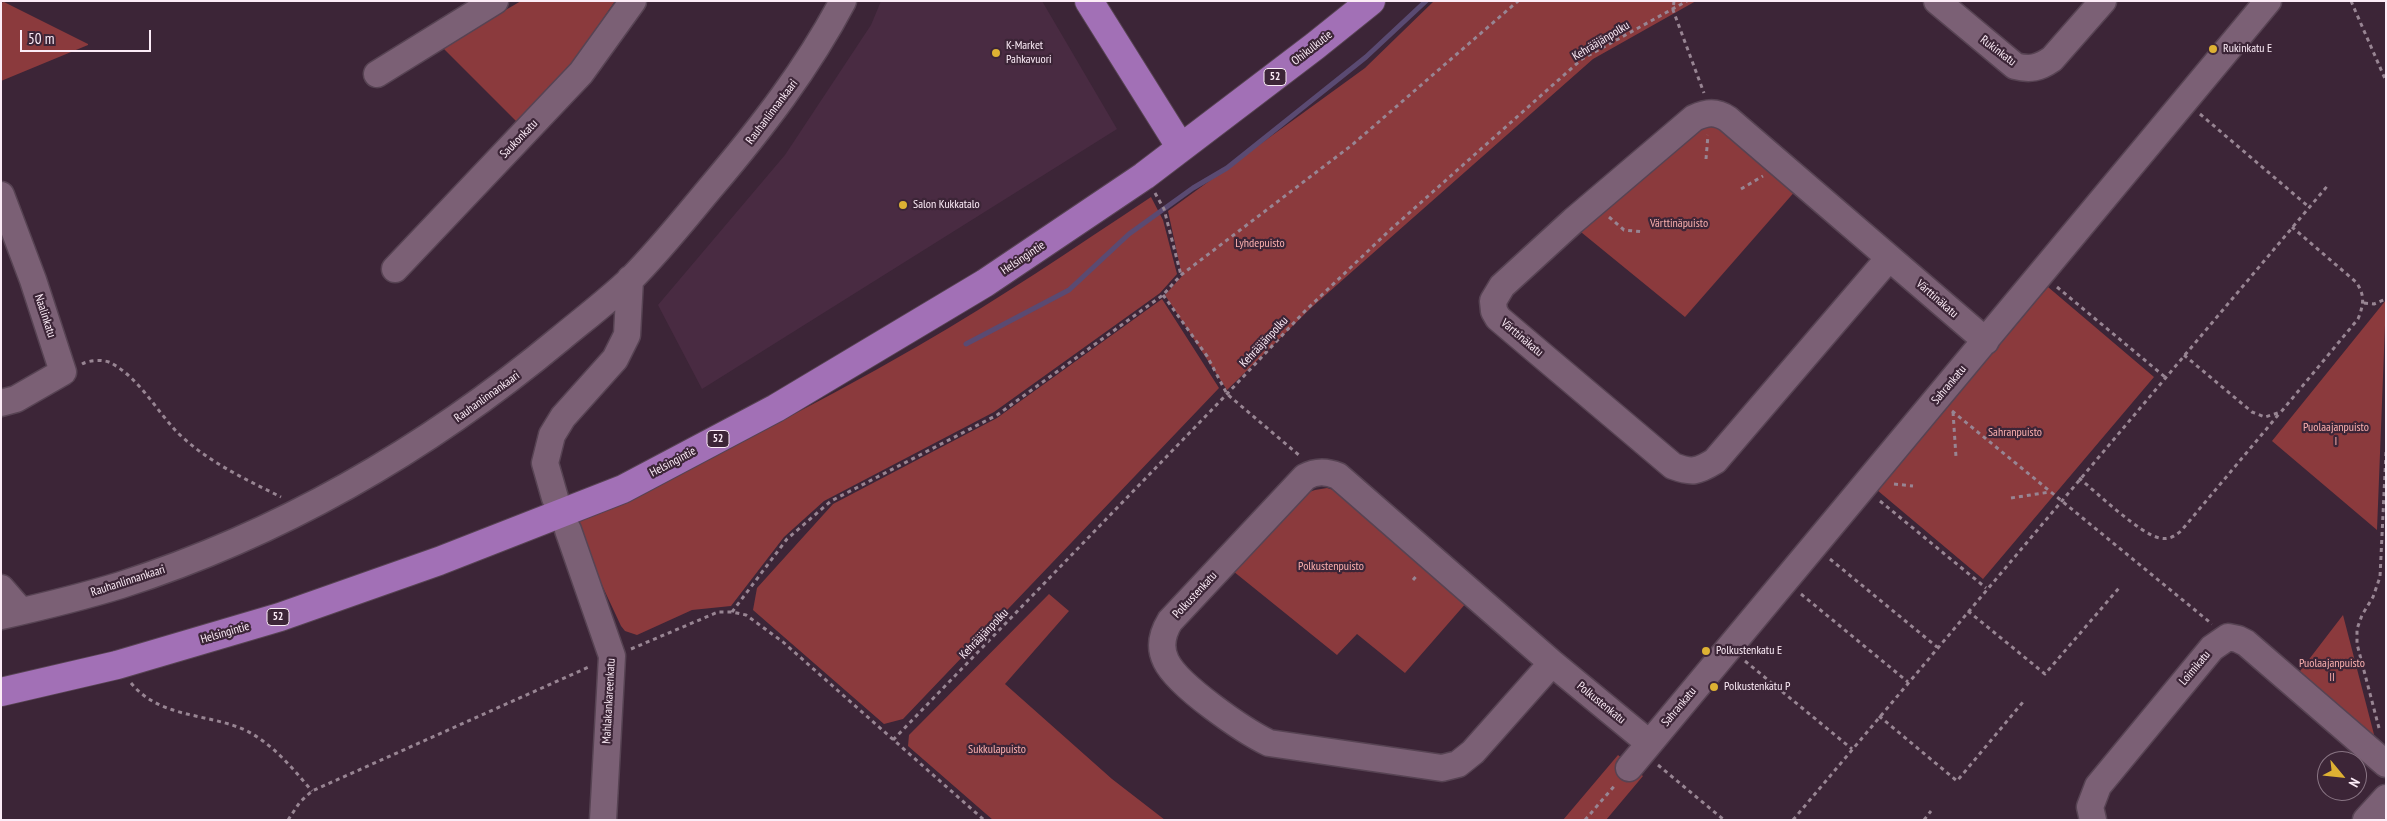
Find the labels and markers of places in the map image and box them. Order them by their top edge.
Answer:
place label: K-Market Pahkavuori [1006,39,1052,67]
place label: Rukinkatu E [2223,42,2272,56]
marker: Rukinkatu E [2207,43,2219,55]
marker: K-Market Pahkavuori [990,47,1002,59]
place label: Salon Kukkatalo [913,198,980,212]
marker: Salon Kukkatalo [897,199,909,211]
place label: Polkustenkatu E [1716,644,1782,658]
marker: Polkustenkatu E [1700,645,1712,657]
place label: Polkustenkatu P [1724,680,1790,694]
marker: Polkustenkatu P [1708,681,1720,693]

